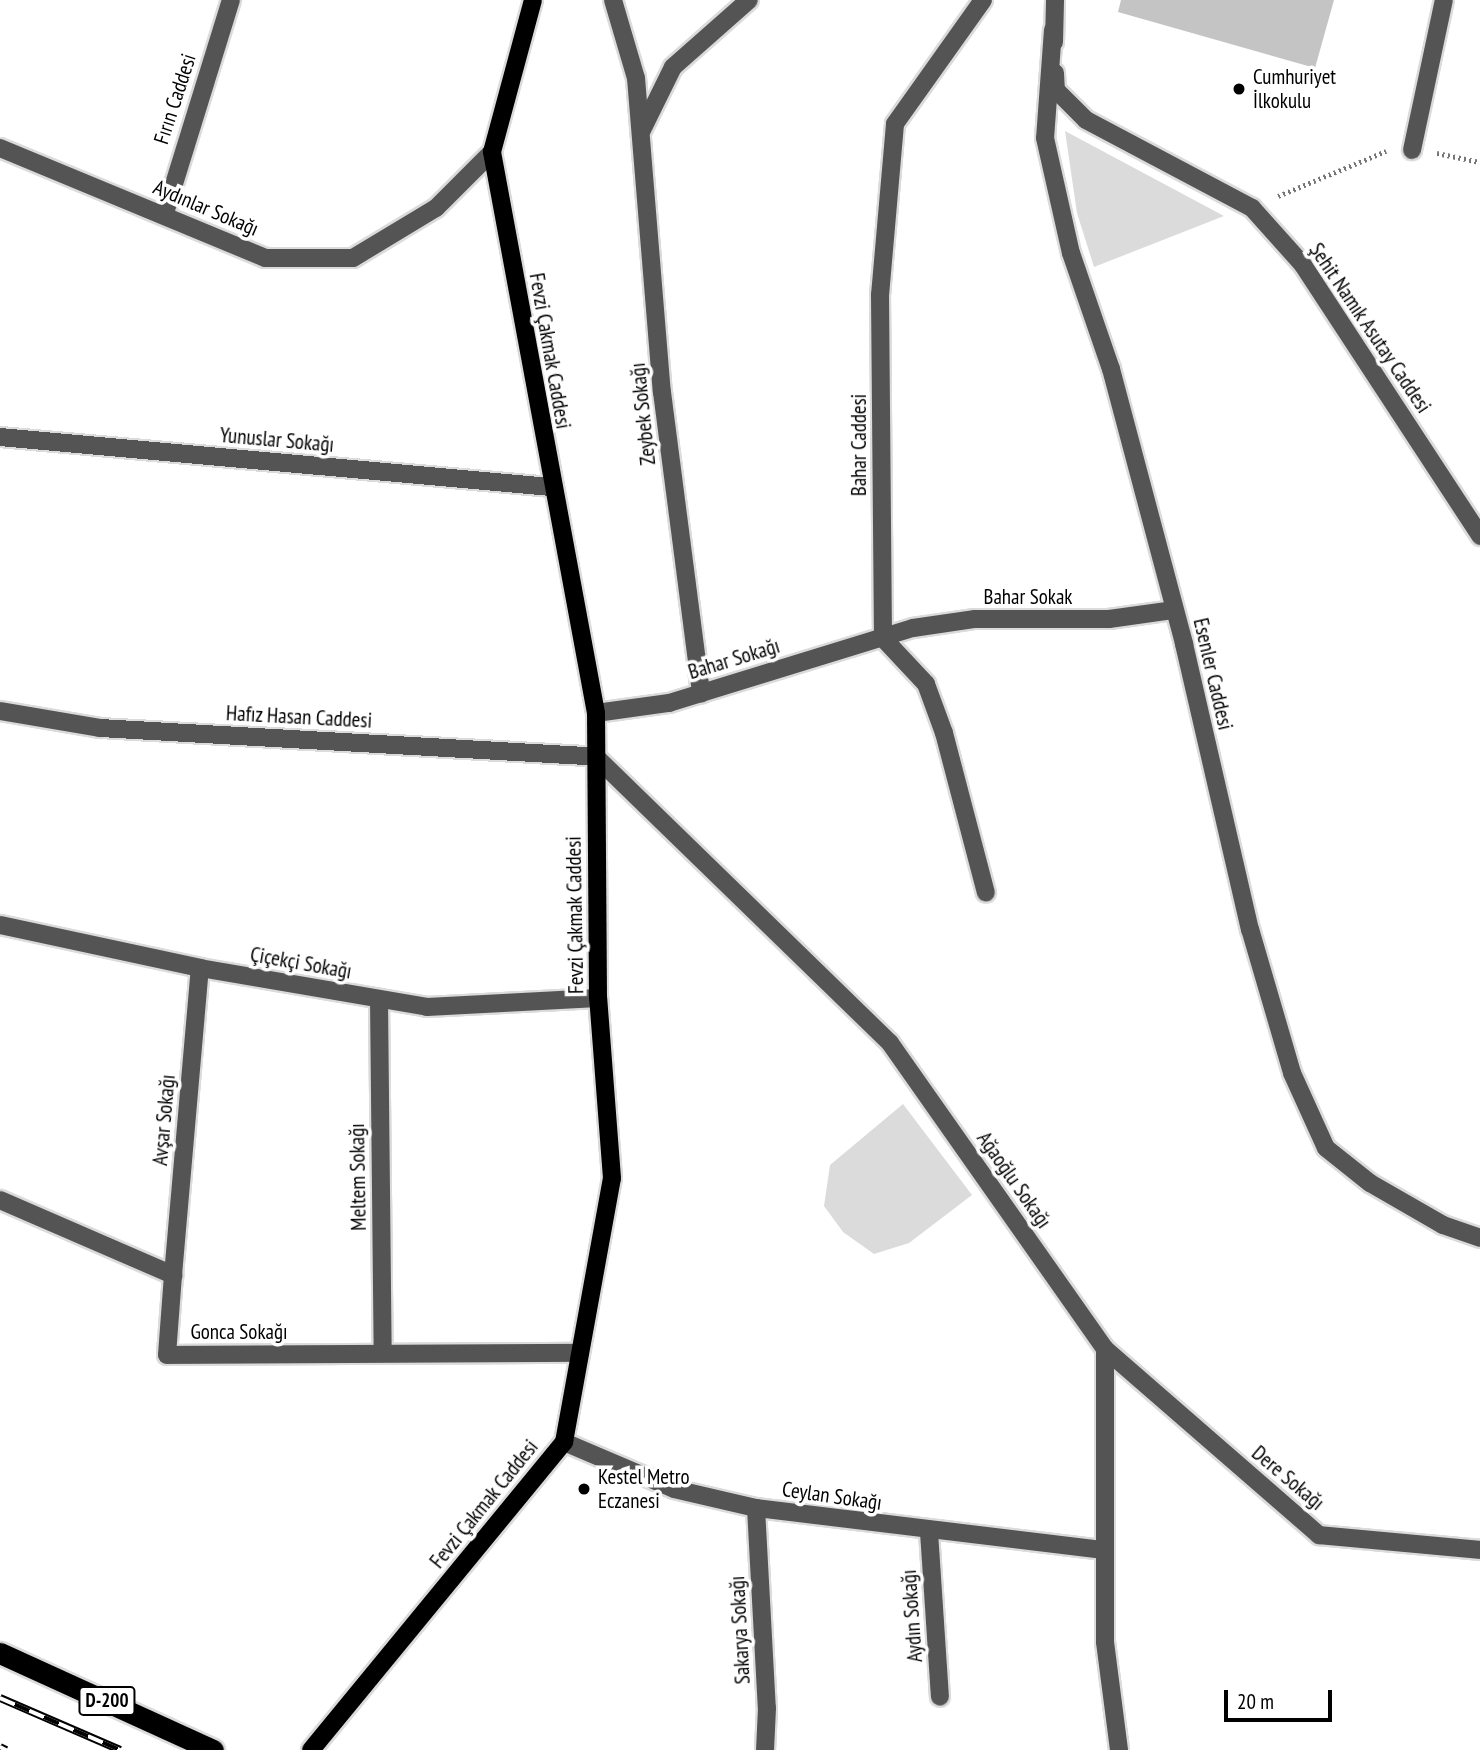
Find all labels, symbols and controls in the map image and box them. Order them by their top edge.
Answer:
street label: Fırın Caddesi [149,51,201,147]
place label: Cumhuriyet İlkokulu [1253,64,1336,114]
marker: Cumhuriyet İlkokulu [1231,81,1247,97]
street label: Aydınlar Sokağı [150,175,262,241]
street label: Şehit Namık Asutay Caddesi [1303,238,1437,418]
street label: Fevzi Çakmak Caddesi [524,271,576,431]
street label: Zeybek Sokağı [625,361,661,467]
street label: Bahar Caddesi [846,394,872,496]
street label: Yunuslar Sokağı [219,422,335,458]
street label: Bahar Sokak [984,584,1072,610]
street label: Esenler Caddesi [1188,616,1238,732]
street label: Bahar Sokağı [685,633,783,685]
street label: Hafız Hasan Caddesi [225,701,373,733]
street label: Fevzi Çakmak Caddesi [561,836,589,994]
street label: Çiçekçi Sokağı [248,942,354,984]
street label: Avşar Sokağı [147,1073,181,1167]
street label: Meltem Sokağı [344,1123,372,1231]
street label: Ağaoğlu Sokağı [972,1127,1056,1233]
street label: Gonca Sokağı [190,1319,288,1345]
street label: Fevzi Çakmak Caddesi [424,1435,544,1573]
street label: Dere Sokağı [1247,1440,1329,1516]
place label: Kestel Metro Eczanesi [598,1464,690,1514]
street label: Ceylan Sokağı [781,1477,883,1515]
marker: Kestel Metro Eczanesi [576,1481,592,1497]
street label: Aydın Sokağı [896,1569,928,1663]
street label: Sakarya Sokağı [725,1575,755,1685]
scale bar [1228,1676,1336,1720]
road number: D-200 [77,1686,137,1716]
text: 20 m [1237,1688,1274,1715]

